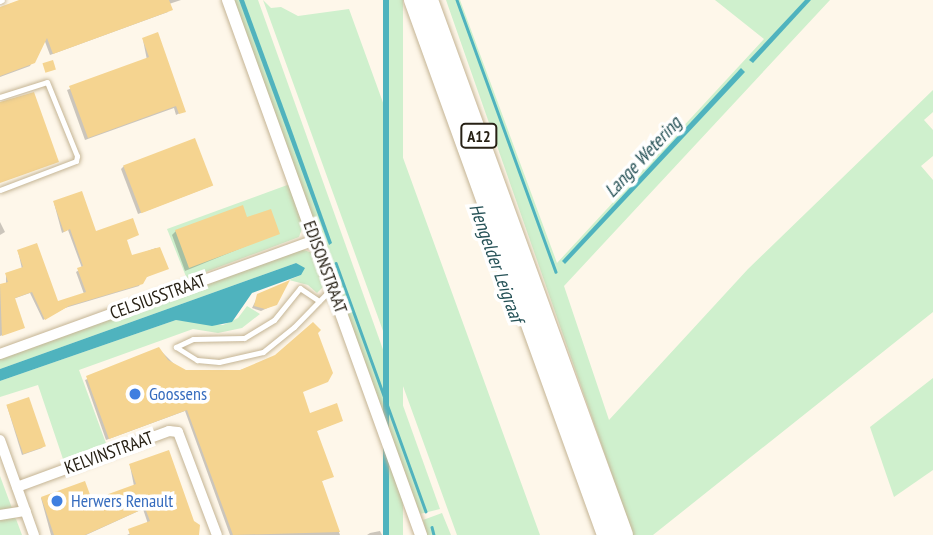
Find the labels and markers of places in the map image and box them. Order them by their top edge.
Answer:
place label: Goossens [149,383,207,405]
marker: Goossens [127,386,143,402]
place label: Herwers Renault [71,490,173,512]
marker: Herwers Renault [49,493,65,509]

